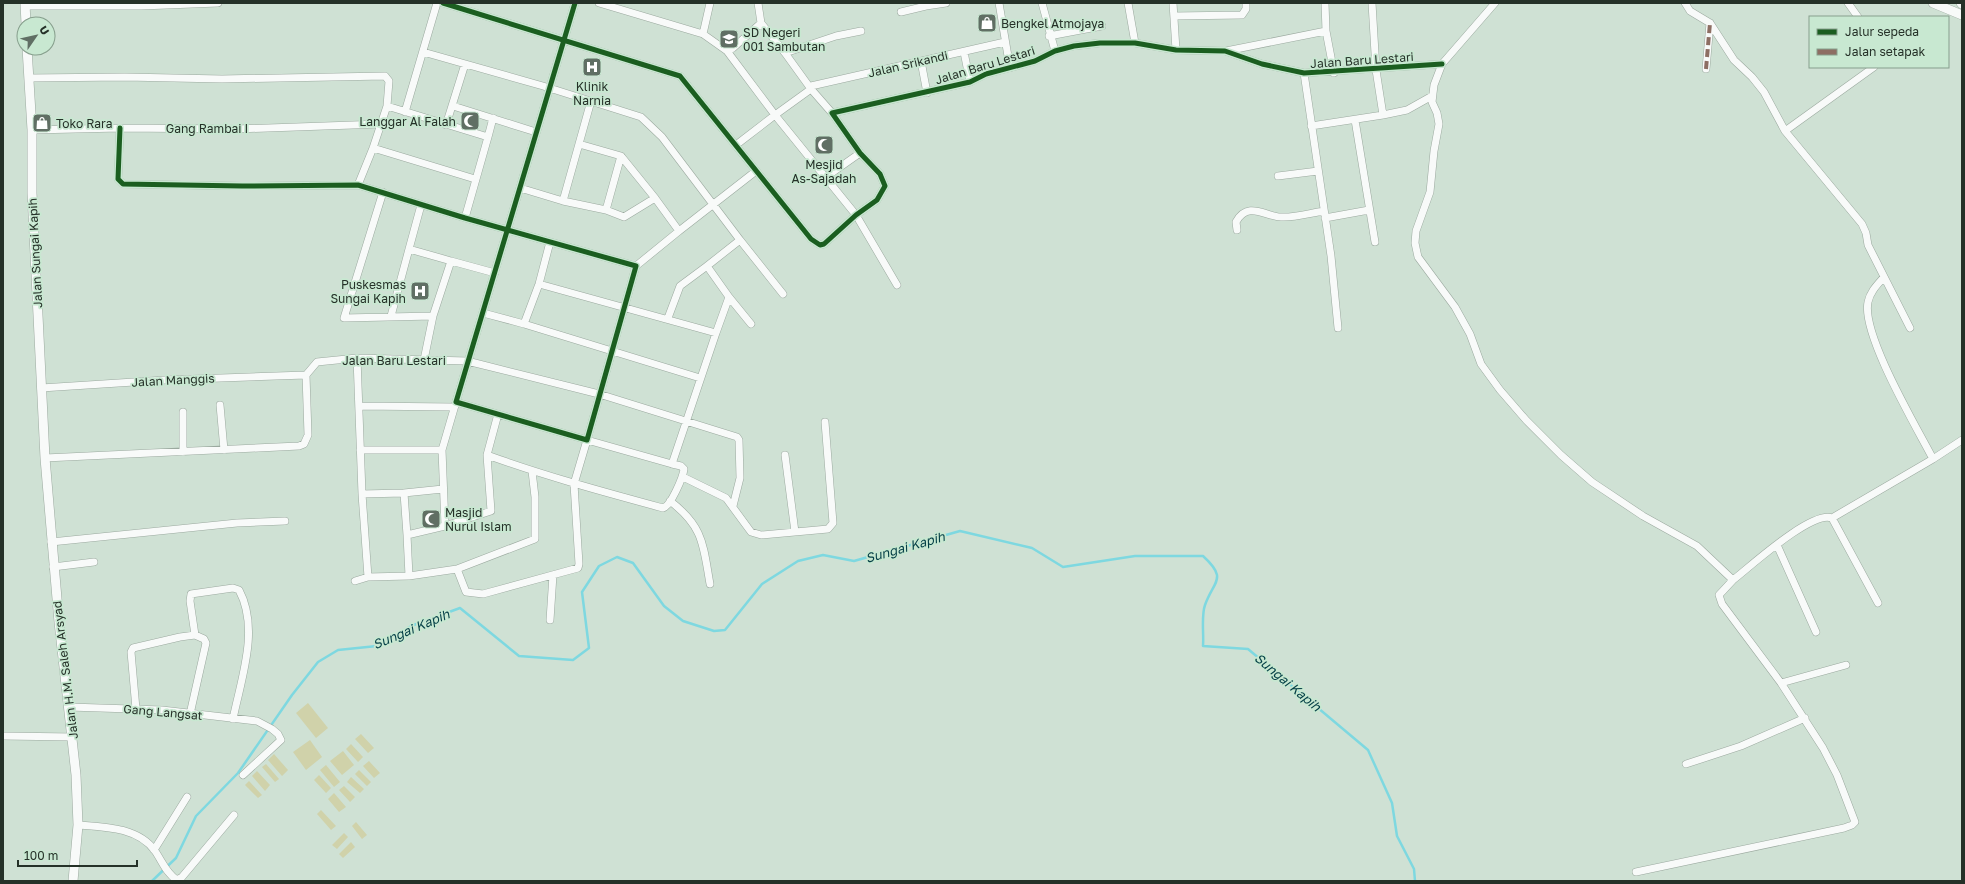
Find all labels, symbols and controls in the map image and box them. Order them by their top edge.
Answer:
shop icon: Bengkel Atmojaya [976,12,998,34]
north arrow [16,16,56,56]
place label: Bengkel Atmojaya [1001,16,1104,31]
legend [1809,16,1949,68]
text: U [37,23,52,37]
text: Jalur sepeda [1845,24,1919,39]
place label: SD Negeri 001 Sambutan [743,25,825,54]
school or university icon: SD Negeri 001 Sambutan [718,28,740,50]
street label: Jalan Baru Lestari [933,43,1037,87]
text: Jalan setapak [1845,44,1926,59]
street label: Jalan Srikandi [867,48,949,80]
street label: Jalan Baru Lestari [1310,49,1414,71]
hospital icon: Klinik Narnia [581,56,603,78]
place label: Klinik Narnia [573,79,611,108]
mosque icon: Langgar Al Falah [459,110,481,132]
shop icon: Toko Rara [31,112,53,134]
place label: Langgar Al Falah [359,114,456,129]
place label: Toko Rara [56,116,112,131]
street label: Gang Rambai I [166,121,248,136]
mosque icon: Mesjid As-Sajadah [813,134,835,156]
place label: Mesjid As-Sajadah [792,157,856,186]
street label: Jalan Sungai Kapih [25,198,45,308]
place label: Puskesmas Sungai Kapih [330,277,406,306]
hospital icon: Puskesmas Sungai Kapih [409,280,431,302]
street label: Jalan Baru Lestari [342,353,446,368]
street label: Jalan Manggis [131,370,215,390]
place label: Masjid Nurul Islam [445,505,512,534]
mosque icon: Masjid Nurul Islam [420,508,442,530]
water label: Sungai Kapih [863,528,948,566]
street label: Jalan H.M. Saleh Arsyad [49,600,81,740]
water label: Sungai Kapih [370,605,453,652]
water label: Sungai Kapih [1251,650,1325,715]
street label: Gang Langsat [123,701,203,723]
scale bar [18,842,137,868]
text: 100 m [24,848,58,863]

